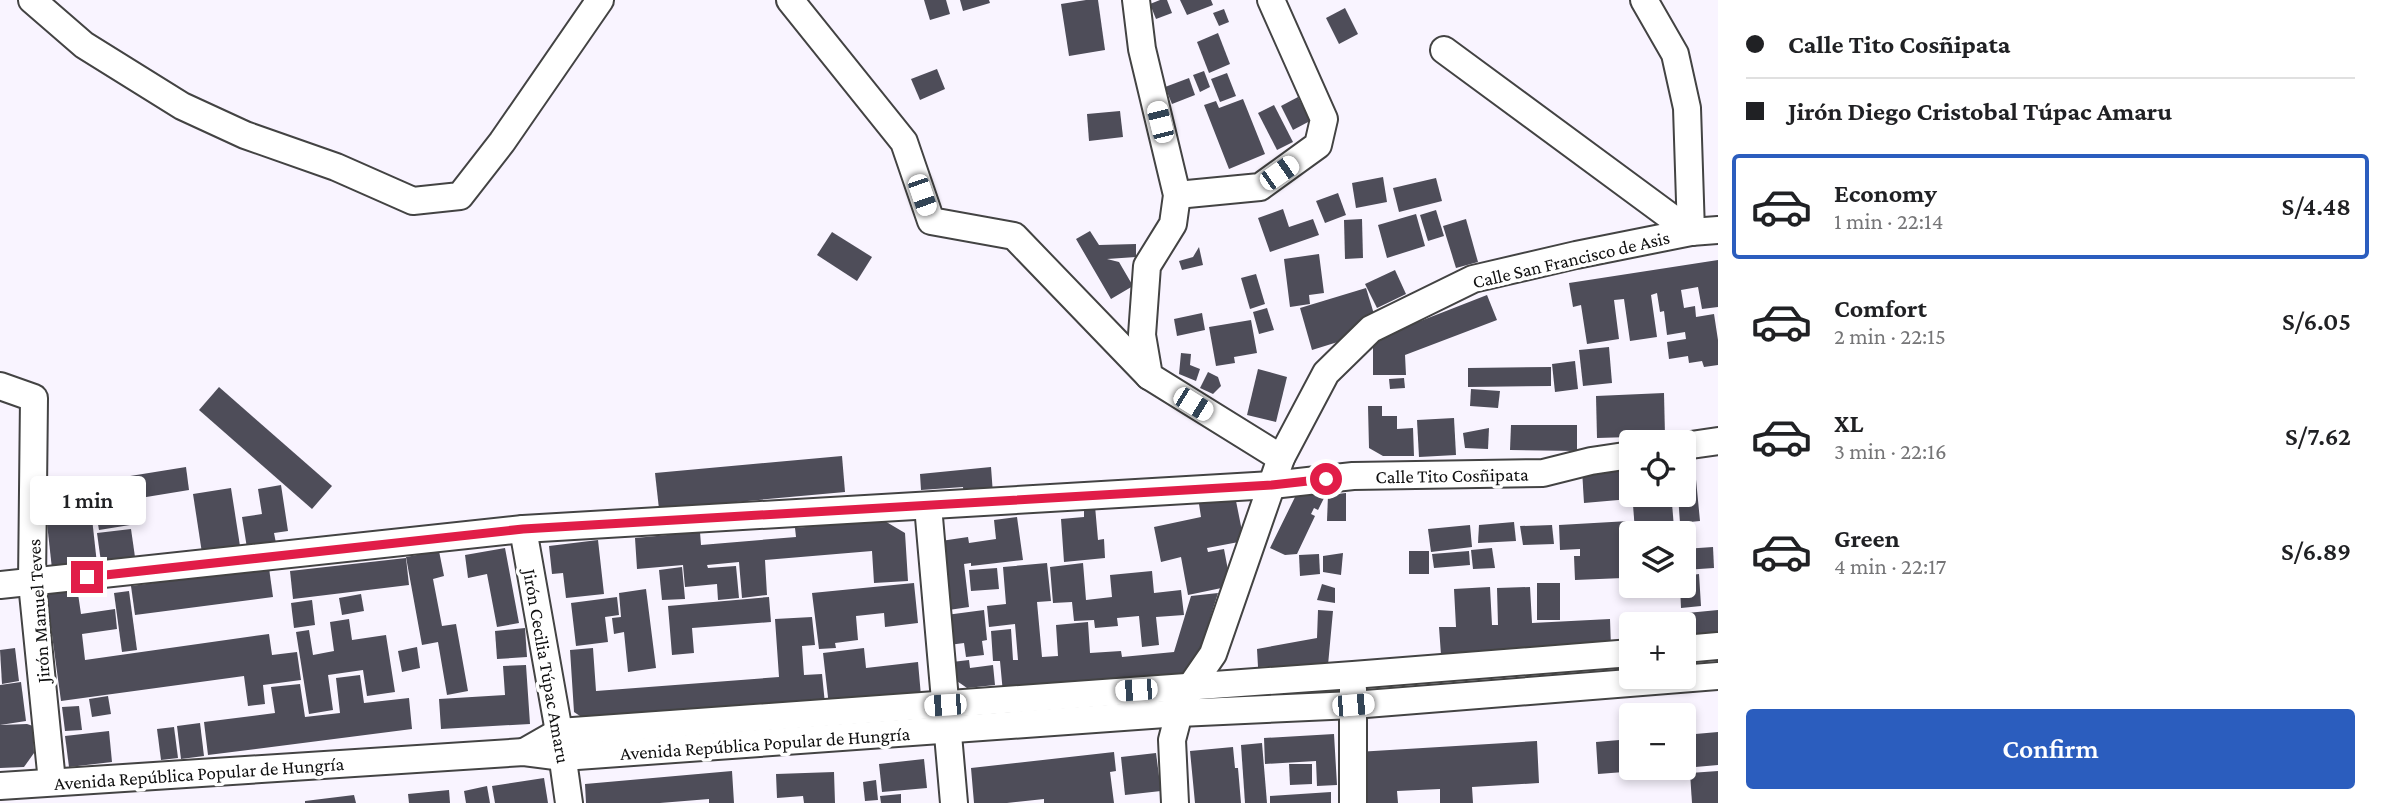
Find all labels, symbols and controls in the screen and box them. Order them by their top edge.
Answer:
text: Calle Tito Cosñipata [1788,30,2010,59]
text: Jirón Diego Cristobal Túpac Amaru [1788,97,2172,126]
car [1145,99,1176,145]
car [1256,152,1303,194]
car [906,172,939,218]
icon: car [1750,175,1813,238]
text: Economy [1834,179,1937,208]
text: S/4.48 [2282,192,2351,221]
text: 1 min · 22:14 [1834,208,1943,234]
street label: Calle San Francisco de Asis [1471,227,1672,292]
icon: car [1750,290,1813,353]
text: Comfort [1834,294,1927,323]
text: S/6.05 [2282,307,2351,336]
text: 2 min · 22:15 [1834,323,1946,349]
car [1170,384,1217,424]
icon: car [1750,405,1813,468]
text: XL [1834,409,1863,438]
text: S/7.62 [2285,422,2351,451]
map controls [1619,430,1696,780]
button: locate [1619,430,1696,507]
text: 3 min · 22:16 [1834,438,1947,464]
route start [1310,463,1342,495]
street label: Calle Tito Cosñipata [1375,464,1529,487]
callout: 1 min [29,476,145,524]
text: 1 min [62,487,114,513]
icon: car [1750,520,1813,583]
button: layers [1619,521,1696,598]
text: Green [1834,524,1900,553]
text: S/6.89 [2281,537,2351,566]
street label: Jirón Manuel Teves [23,538,54,686]
text: 4 min · 22:17 [1834,553,1946,579]
route end [71,561,103,593]
street label: Jirón Cecilia Túpac Amaru [519,565,574,765]
button: + [1619,612,1696,689]
car [1115,678,1158,702]
car [924,693,967,717]
car [1332,693,1375,717]
button: − [1619,703,1696,780]
button: Confirm [1746,709,2355,789]
street label: Avenida República Popular de Hungría [619,723,911,764]
street label: Avenida República Popular de Hungría [53,753,345,794]

